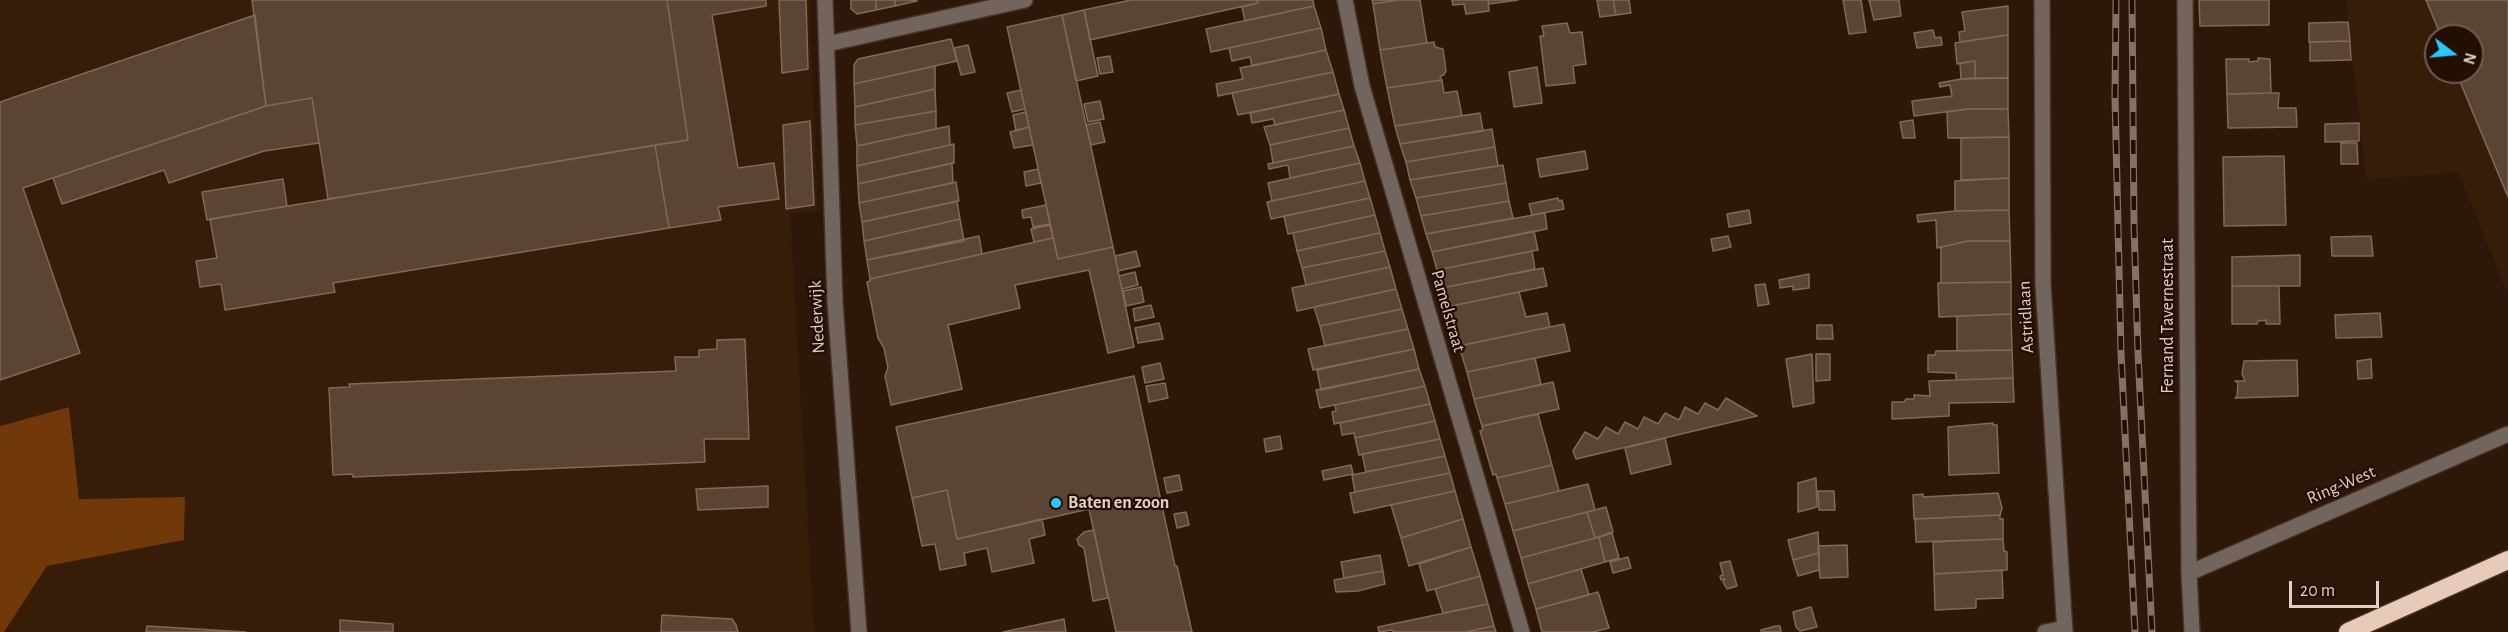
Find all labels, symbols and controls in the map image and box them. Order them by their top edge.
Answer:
north arrow [2424,24,2484,84]
text: N [2460,51,2479,66]
street label: Fernand Tavernestraat [2157,238,2179,394]
street label: Pamelstraat [1426,267,1470,355]
street label: Nederwijk [804,280,830,354]
street label: Astridlaan [2013,280,2039,354]
street label: Ring-West [2303,461,2379,509]
place label: Baten en zoon [1068,492,1169,514]
marker: Baten en zoon [1049,496,1063,510]
scale bar [2292,569,2382,607]
text: 20 m [2300,582,2335,600]

